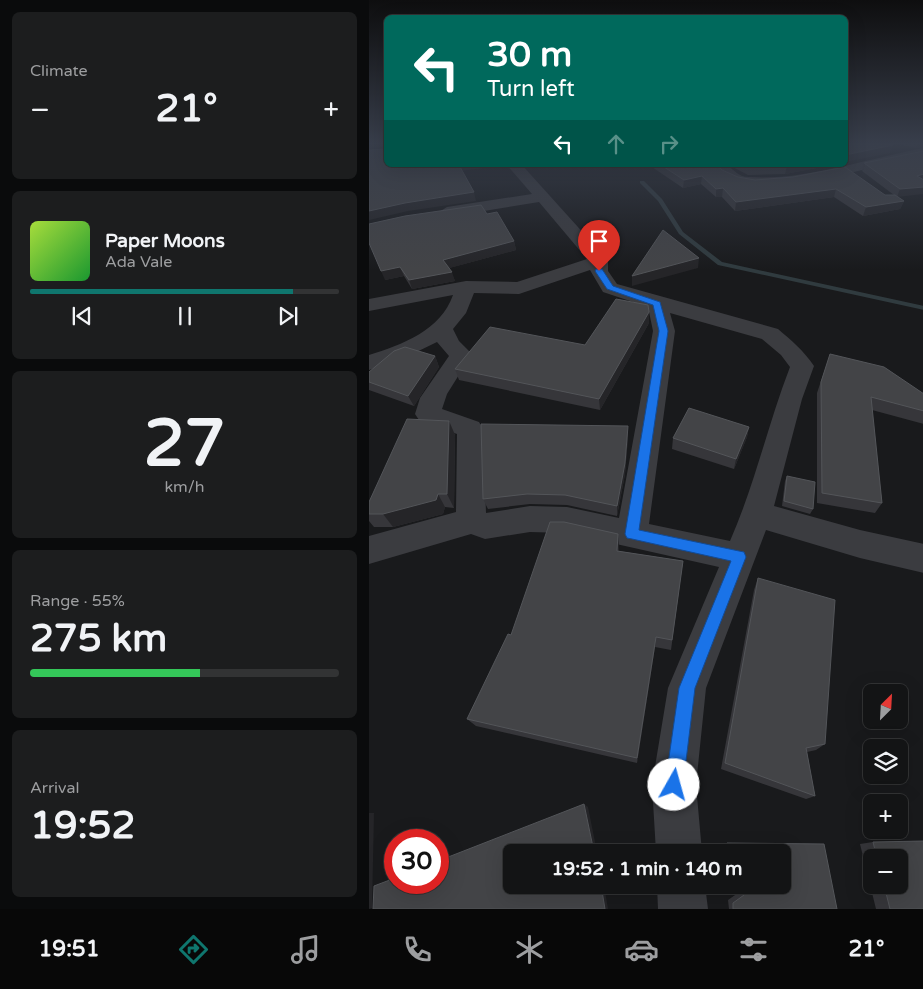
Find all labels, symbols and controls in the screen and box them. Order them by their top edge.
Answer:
text: 30 m [487,34,572,76]
icon: left [404,35,469,100]
text: Climate [30,61,88,81]
text: Turn left [487,76,575,102]
text: 21° [156,86,218,132]
text: − [30,93,50,127]
text: + [323,93,339,127]
icon: left [549,130,577,158]
icon: ahead [602,130,630,158]
icon: right [655,130,683,158]
pin [578,220,620,271]
icon: arrive [585,227,613,255]
text: Paper Moons [105,230,225,252]
text: Ada Vale [105,252,172,272]
icon: previous [68,302,96,330]
icon: pause [171,302,199,330]
icon: next [274,302,302,330]
text: 27 [144,405,225,484]
text: km/h [164,477,205,497]
text: Range · 55% [30,591,125,611]
text: 275 km [30,616,167,662]
north arrow [863,684,908,729]
map controls [863,684,908,894]
button: layers [863,739,908,784]
position arrow [647,758,699,810]
text: Arrival [30,778,79,798]
button: + [863,794,908,839]
text: 19:52 [30,803,135,849]
speed limit sign: 30 [384,829,449,894]
button: − [863,849,908,894]
text: 19:52 · 1 min · 140 m [551,858,743,880]
icon: directions [176,932,211,967]
icon: music [288,932,323,967]
icon: phone [400,932,435,967]
icon: climate [512,932,547,967]
icon: car [624,932,659,967]
icon: filters [736,932,771,967]
text: 19:51 [39,936,99,962]
text: 21° [848,936,884,962]

